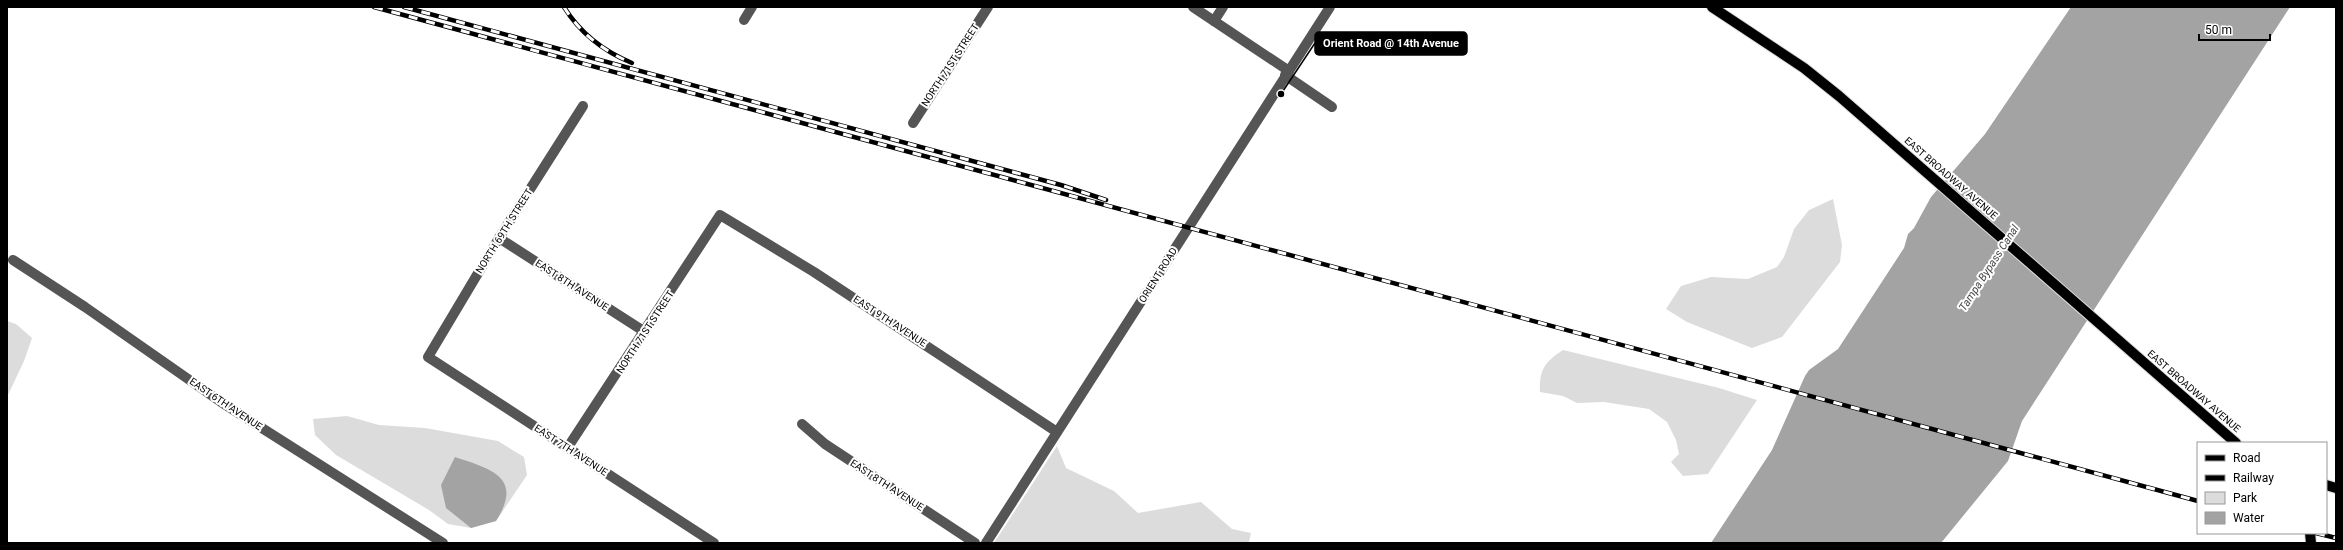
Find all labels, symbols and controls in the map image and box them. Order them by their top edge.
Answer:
scale bar [2199,16,2270,42]
street label: NORTH 71ST STREET [919,22,981,108]
text: 50 m [2205,23,2232,37]
callout: Orient Road @ 14th Avenue [1315,32,1467,55]
text: Orient Road @ 14th Avenue [1323,37,1459,50]
street label: EAST BROADWAY AVENUE [1902,135,2000,221]
street label: NORTH 69TH STREET [473,187,535,275]
water label: Tampa Bypass Canal [1956,222,2022,313]
street label: ORIENT ROAD [1137,245,1179,305]
street label: EAST 8TH AVENUE [533,257,611,313]
street label: NORTH 71ST STREET [614,289,676,375]
street label: EAST 9TH AVENUE [851,293,929,349]
street label: EAST BROADWAY AVENUE [2145,348,2243,434]
street label: EAST 6TH AVENUE [188,376,265,433]
street label: EAST 7TH AVENUE [532,422,610,478]
legend [2197,442,2327,534]
text: Road [2233,451,2261,465]
street label: EAST 8TH AVENUE [848,457,926,513]
text: Railway [2233,471,2274,485]
text: Park [2233,491,2258,505]
text: Water [2233,511,2264,525]

